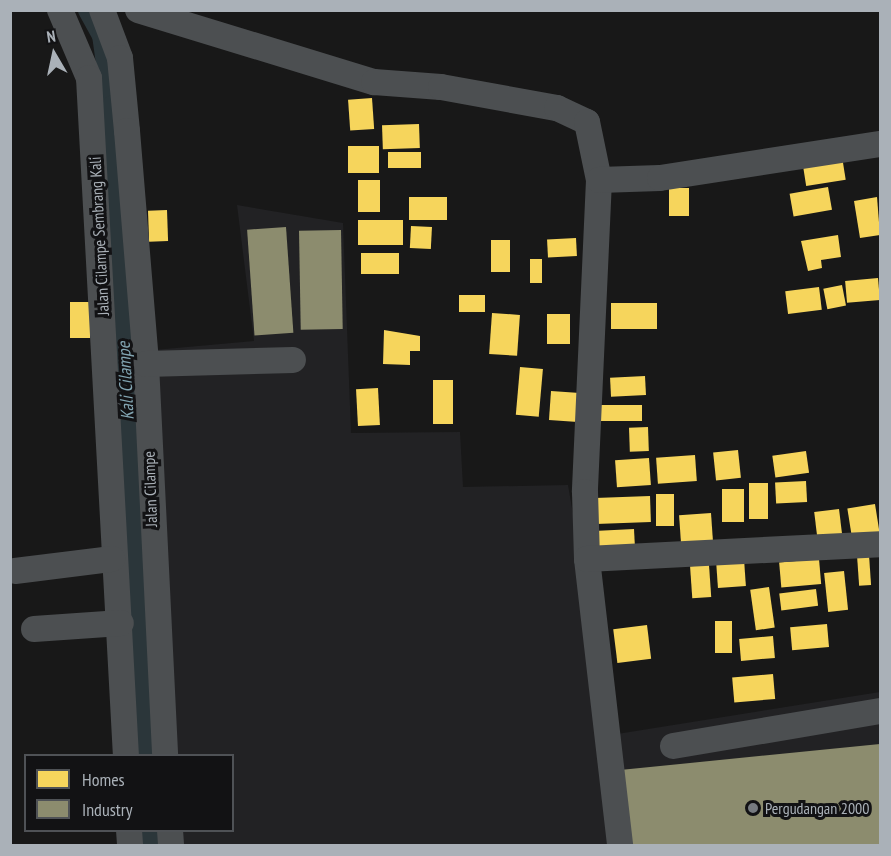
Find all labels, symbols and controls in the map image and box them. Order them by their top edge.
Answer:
north arrow [24,24,84,84]
text: N [45,26,57,47]
street label: Jalan Cilampe Sembrang Kali [85,156,113,316]
water label: Kali Cilampe [113,341,139,421]
street label: Jalan Cilampe [139,451,161,527]
legend [24,754,234,832]
text: Homes [82,768,125,791]
text: Industry [82,798,132,821]
place label: Pergudangan 2000 [765,798,869,818]
marker: Pergudangan 2000 [746,801,760,815]

